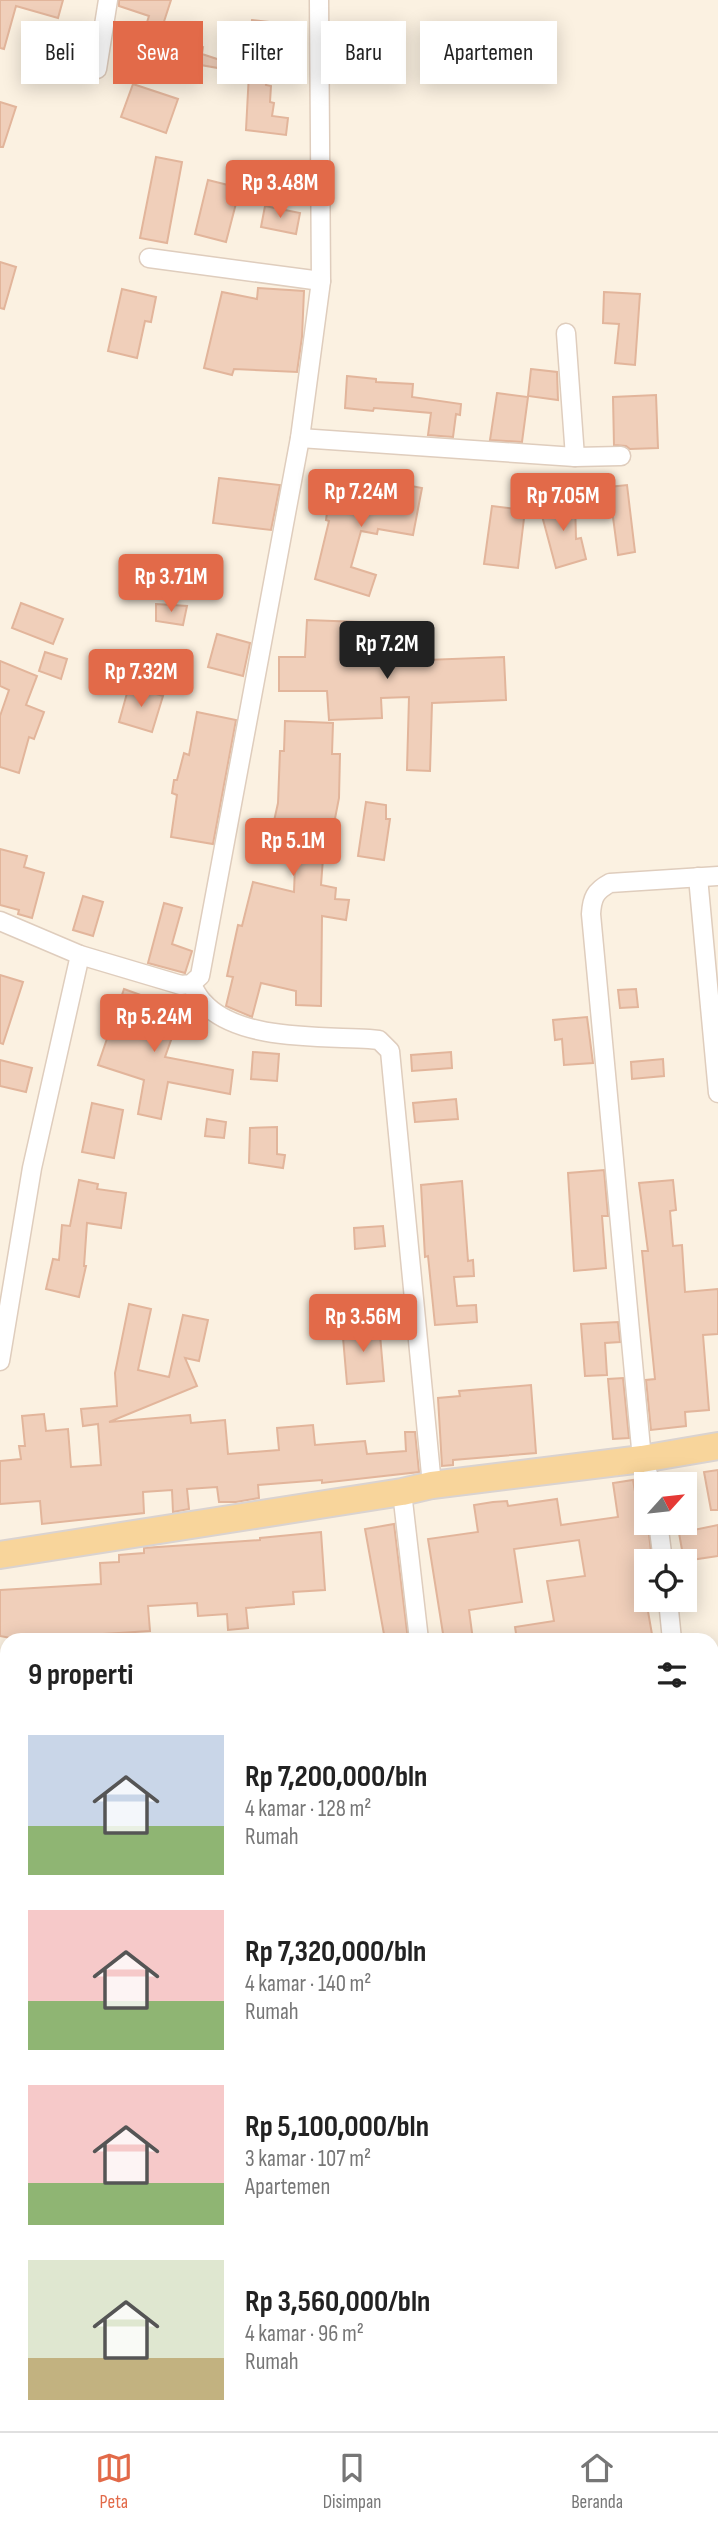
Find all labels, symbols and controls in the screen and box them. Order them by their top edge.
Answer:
chip: Beli [21,21,99,84]
chip: Sewa [113,21,203,84]
chip: Filter [217,21,307,84]
chip: Baru [321,21,406,84]
chip: Apartemen [420,21,557,84]
pin: Rp 3.48M [208,160,352,220]
text: Rp 3.48M [242,169,318,197]
pin: Rp 7.24M [289,470,433,529]
pin: Rp 7.05M [491,474,635,533]
text: Rp 7.24M [324,478,398,506]
text: Rp 7.05M [526,482,600,510]
pin: Rp 3.71M [99,554,243,614]
text: Rp 3.71M [134,563,208,591]
pin: Rp 7.2M [322,622,452,681]
text: Rp 7.2M [355,630,419,658]
pin: Rp 7.32M [69,650,213,709]
text: Rp 7.32M [105,658,177,686]
pin: Rp 5.1M [228,818,358,878]
text: Rp 5.1M [261,827,325,855]
pin: Rp 5.24M [82,995,226,1054]
text: Rp 5.24M [116,1003,192,1031]
pin: Rp 3.56M [291,1294,435,1354]
text: Rp 3.56M [325,1303,401,1331]
north arrow [634,1472,696,1535]
map controls [634,1472,697,1612]
button: locate [634,1549,697,1612]
icon: filters [653,1656,691,1694]
text: 9 properti [28,1657,133,1693]
text: Rp 7,200,000/bln [245,1759,427,1795]
icon: home [84,1763,168,1847]
text: 4 kamar · 128 m² [245,1795,371,1823]
text: Rumah [245,1823,299,1851]
text: Rp 7,320,000/bln [245,1934,426,1970]
icon: home [84,1938,168,2022]
text: 4 kamar · 140 m² [245,1970,372,1998]
text: Rumah [245,1998,299,2026]
text: Rp 5,100,000/bln [245,2109,429,2145]
icon: home [84,2113,168,2197]
text: 3 kamar · 107 m² [245,2145,371,2173]
text: Apartemen [245,2173,330,2201]
text: Rp 3,560,000/bln [245,2284,430,2320]
icon: home [84,2288,168,2372]
text: 4 kamar · 96 m² [245,2320,364,2348]
text: Rumah [245,2348,299,2376]
tab: Peta [95,2449,133,2514]
tab: Disimpan [323,2449,381,2514]
tab: Beranda [571,2449,623,2514]

